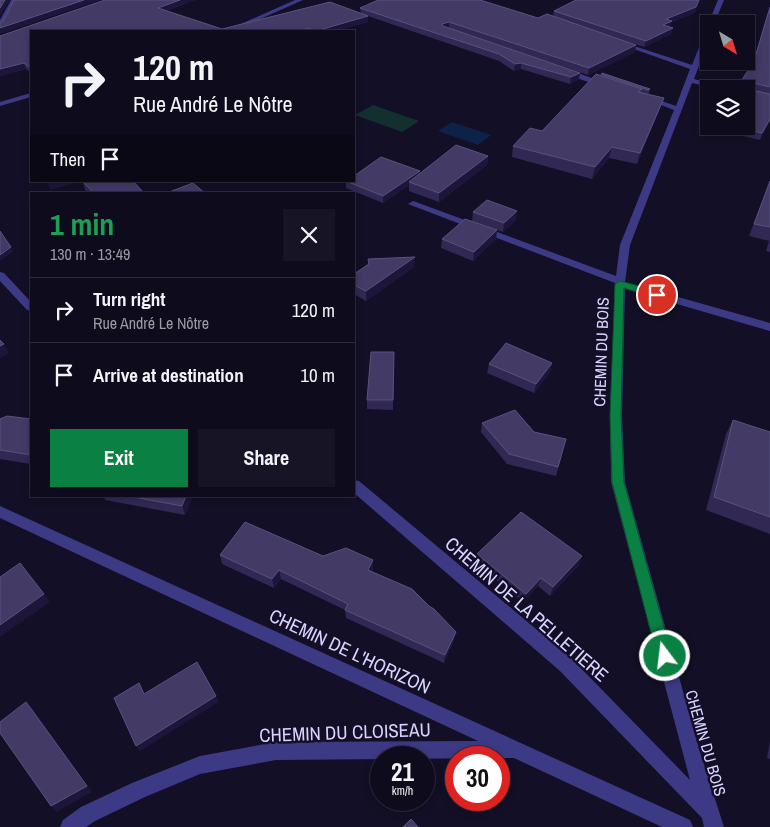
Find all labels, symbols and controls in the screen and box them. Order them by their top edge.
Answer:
north arrow [700,15,755,70]
map controls [700,15,755,135]
text: 120 m [133,44,214,91]
icon: right [50,50,115,115]
button: layers [700,80,755,135]
text: Rue André Le Nôtre [133,89,292,119]
icon: arrive [96,145,124,173]
text: Then [50,146,86,172]
text: 1 min [50,204,114,244]
button: close [283,209,335,261]
text: 130 m · 13:49 [50,243,130,265]
pin [636,274,678,316]
icon: arrive [643,281,671,309]
text: Turn right [93,286,165,312]
icon: right [50,296,78,324]
text: 120 m [292,297,335,323]
street label: CHEMIN DU BOIS [588,297,614,407]
text: Rue André Le Nôtre [93,312,209,334]
icon: arrive [50,361,78,389]
text: Arrive at destination [93,362,244,388]
text: 10 m [300,362,335,388]
button: Exit [50,429,188,487]
button: Share [198,429,335,487]
street label: CHEMIN DE LA PELLETIERE [440,531,614,687]
street label: CHEMIN DE L'HORIZON [265,602,435,700]
position arrow [638,629,690,681]
street label: CHEMIN DU BOIS [680,687,732,799]
street label: CHEMIN DU CLOISEAU [259,716,431,748]
speed limit sign: 30 [445,746,510,811]
text: 21 [391,755,414,789]
text: km/h [392,783,413,799]

